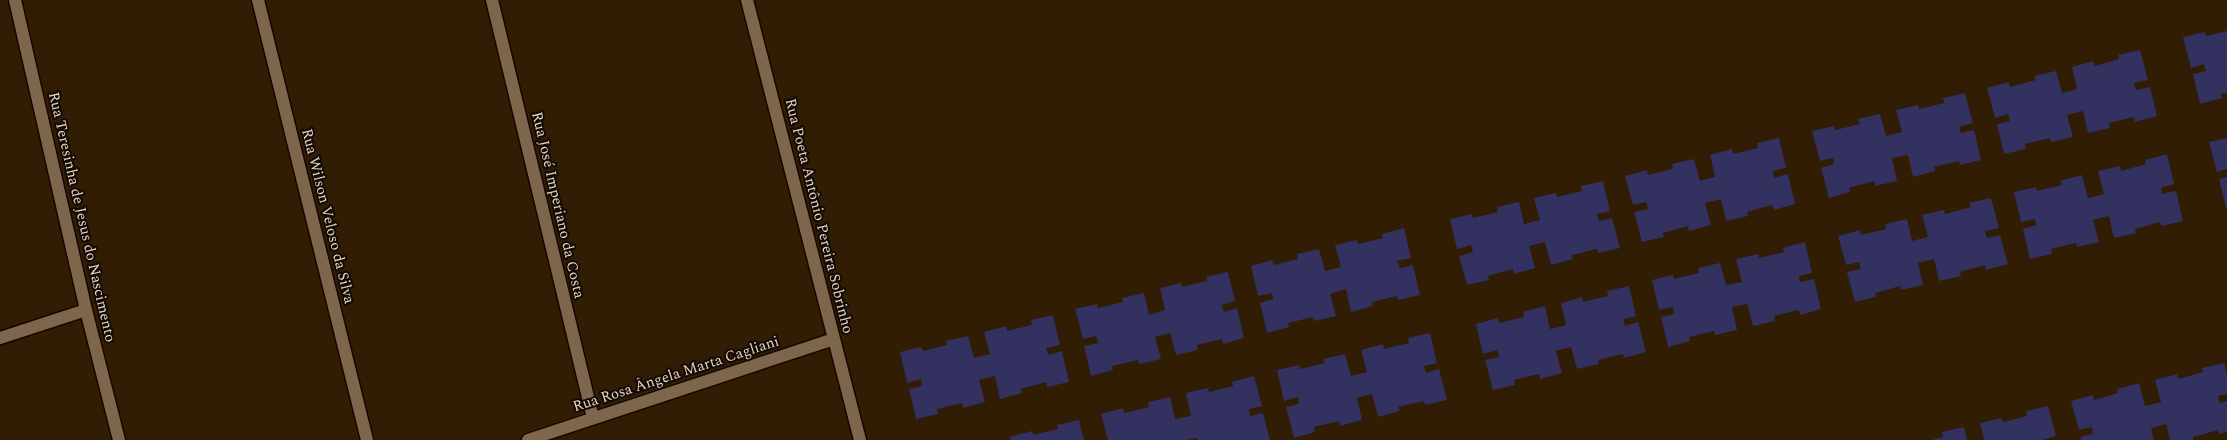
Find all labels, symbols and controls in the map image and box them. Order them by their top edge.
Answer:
street label: Rua Teresinha de Jesus do Nascimento [42,90,122,344]
street label: Rua Poeta Antônio Pereira Sobrinho [779,96,859,336]
street label: Rua José Imperiano da Costa [525,109,591,301]
street label: Rua Wilson Veloso da Silva [295,126,361,307]
street label: Rua Rosa Ângela Marta Cagliani [570,330,782,418]

